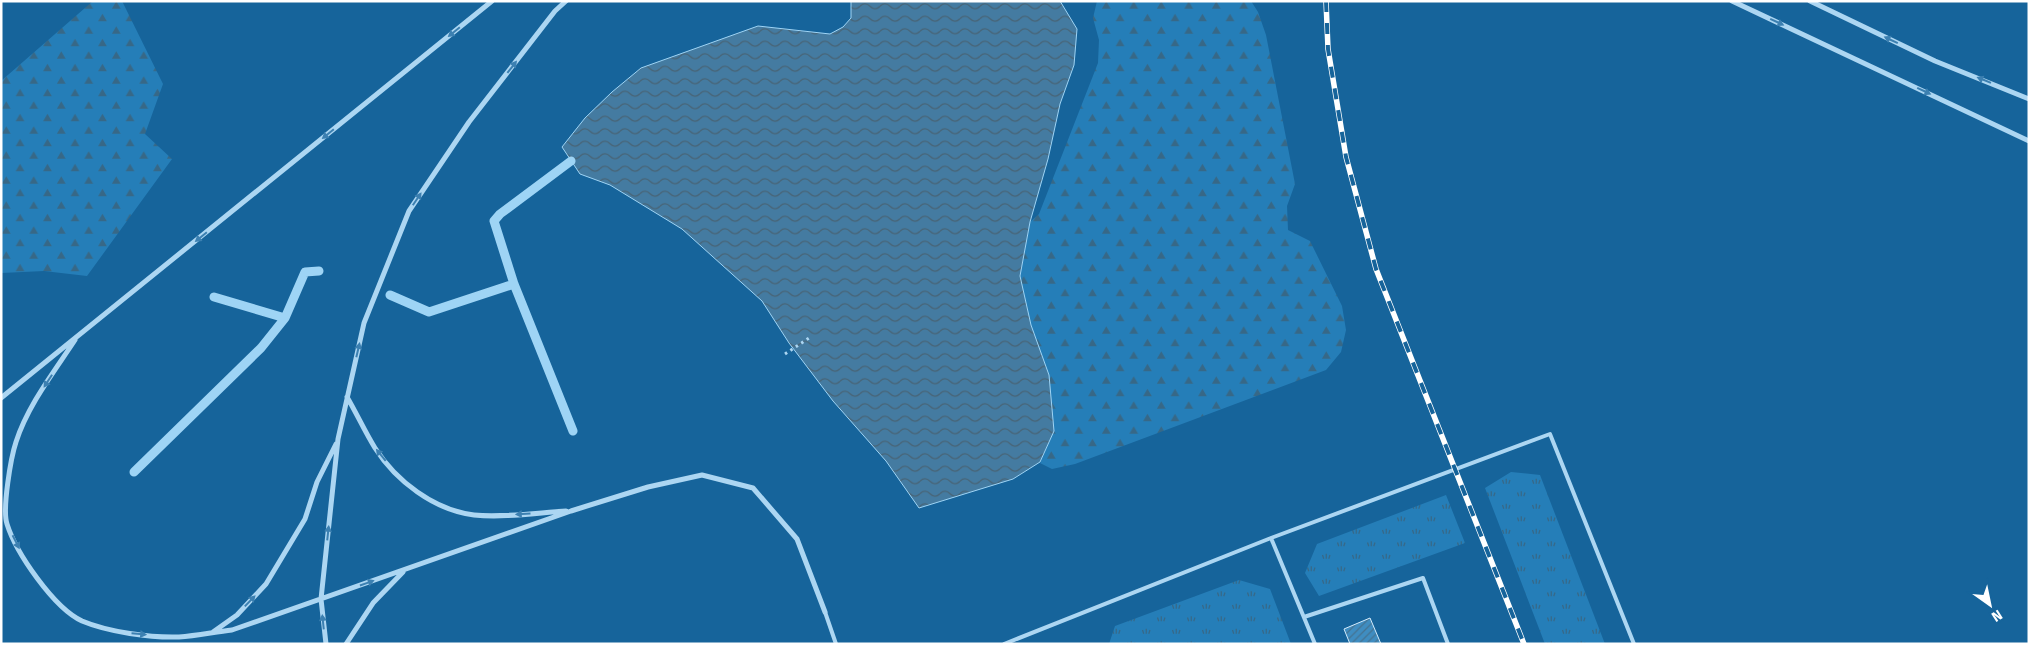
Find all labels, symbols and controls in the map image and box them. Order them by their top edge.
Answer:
one-way arrow [1770,18,1784,26]
one-way arrow [448,26,460,38]
one-way arrow [1884,36,1898,44]
one-way arrow [506,61,517,74]
one-way arrow [1976,76,1991,84]
one-way arrow [1917,87,1931,95]
one-way arrow [321,129,334,140]
one-way arrow [412,192,422,206]
one-way arrow [195,231,208,242]
one-way arrow [354,342,362,357]
one-way arrow [44,374,53,388]
one-way arrow [375,449,386,462]
one-way arrow [514,510,530,518]
one-way arrow [324,525,332,541]
one-way arrow [12,535,20,549]
one-way arrow [360,579,375,587]
north arrow [1965,580,2015,630]
one-way arrow [244,596,256,608]
text: N [1988,606,2005,625]
one-way arrow [319,613,327,629]
one-way arrow [131,630,147,638]

